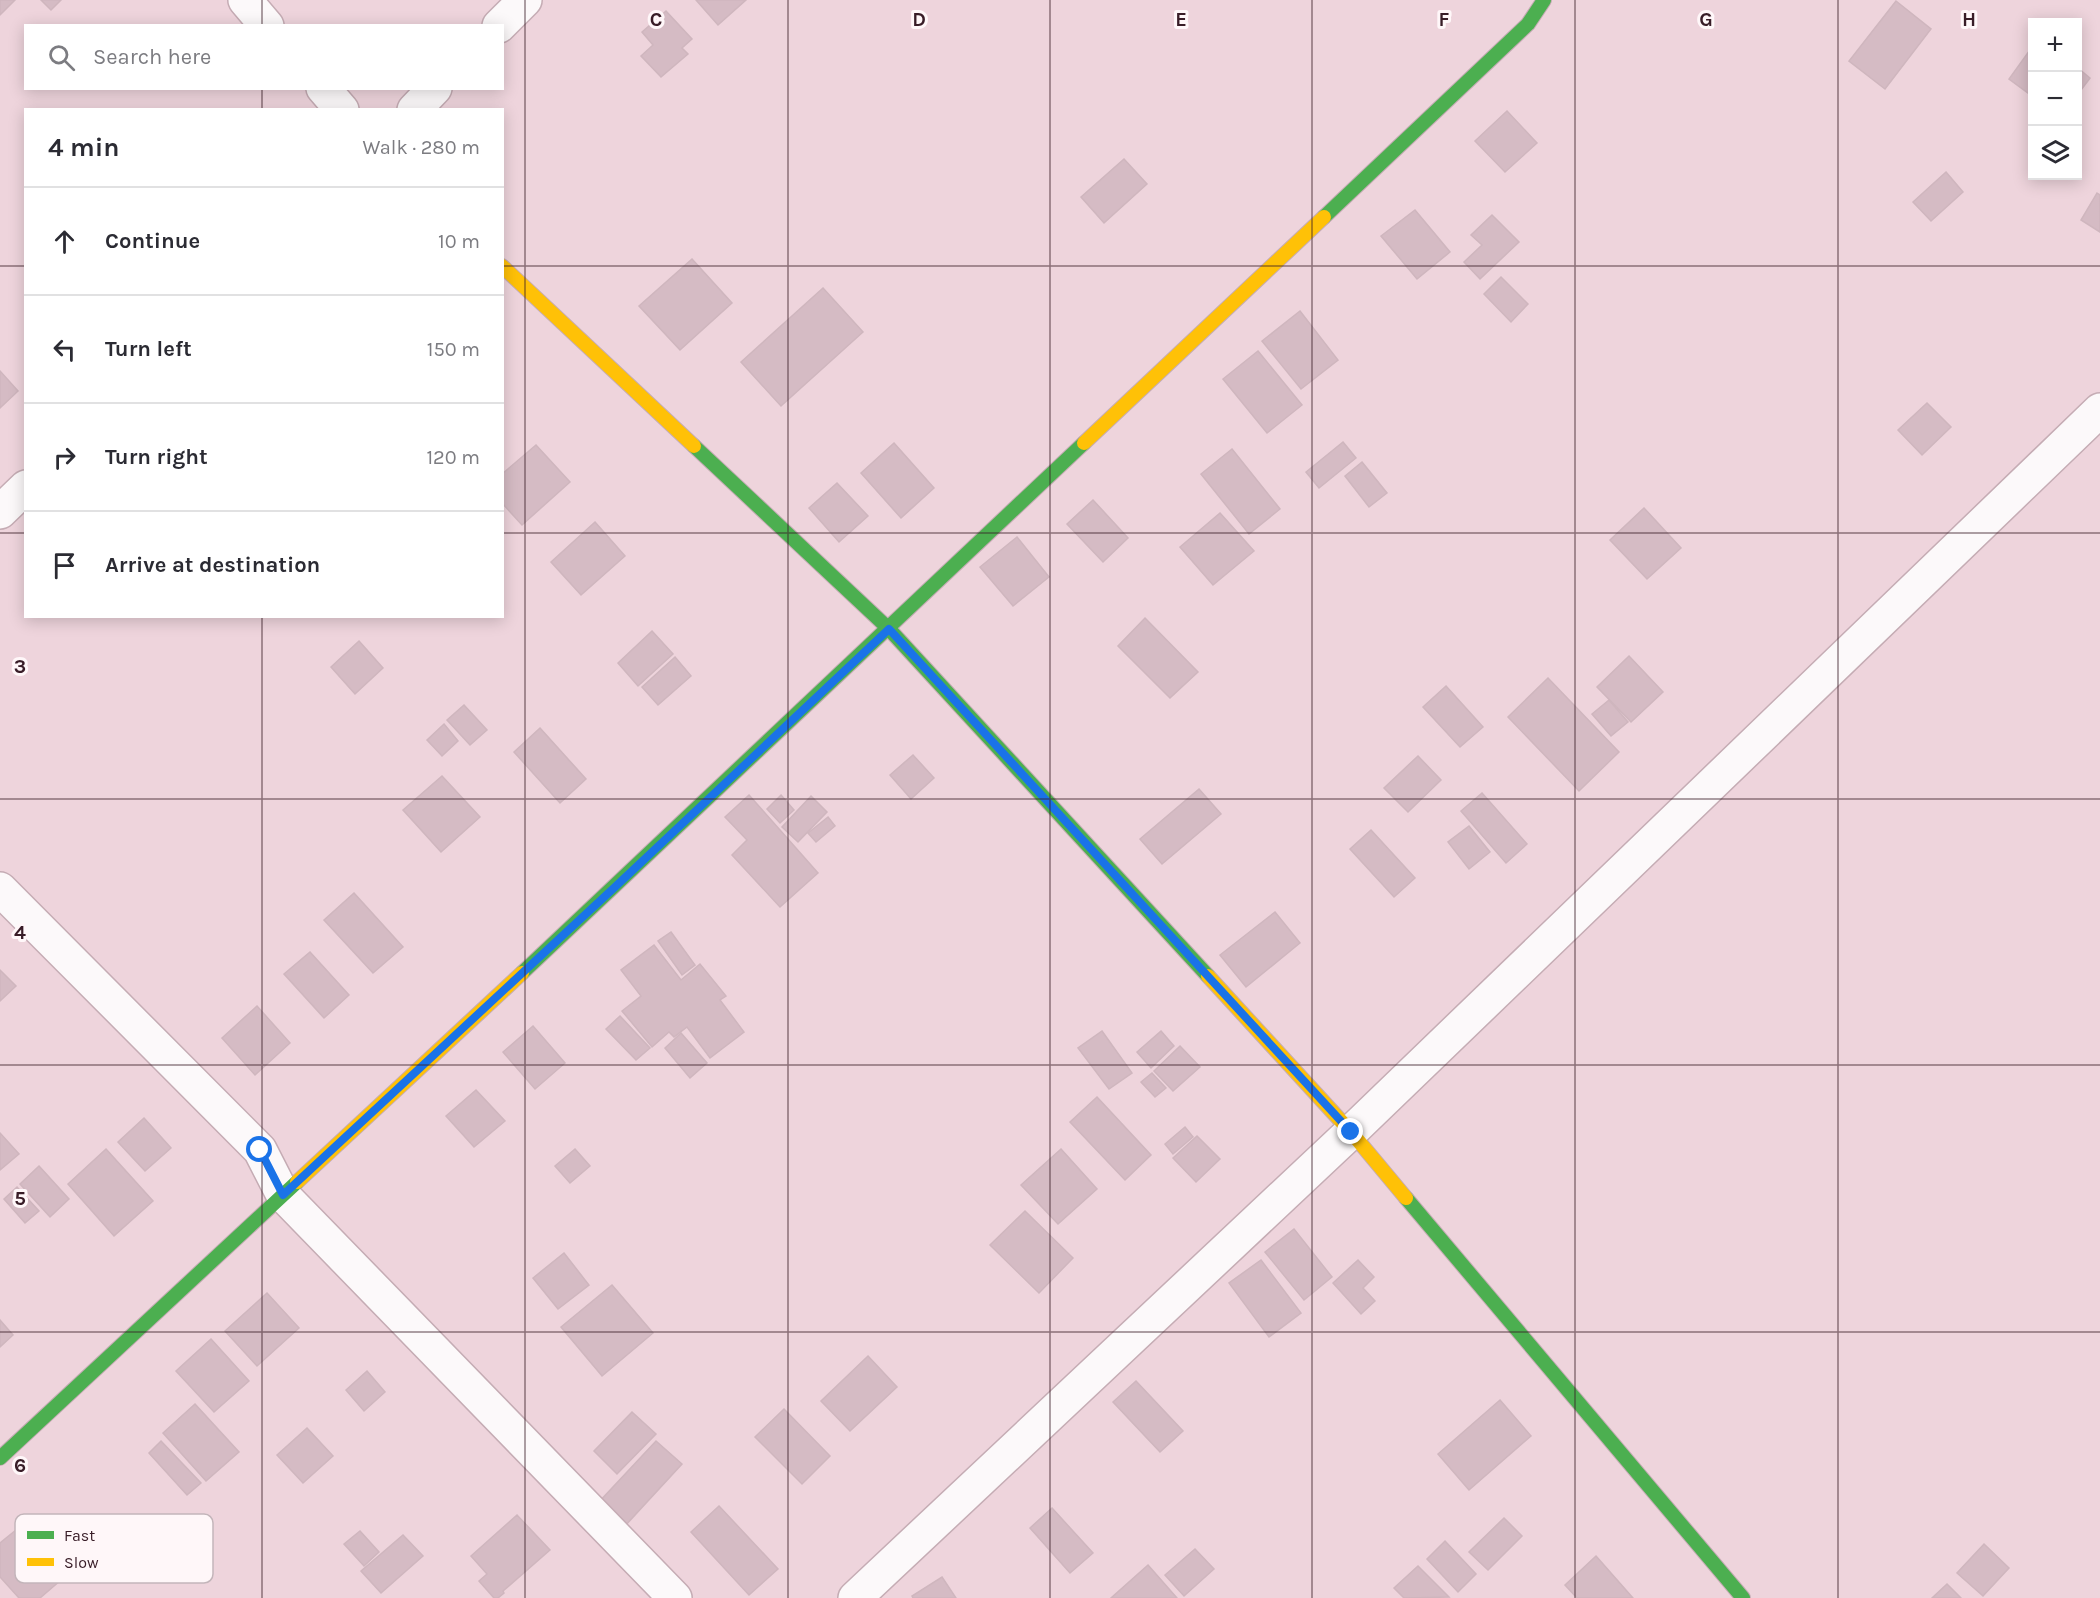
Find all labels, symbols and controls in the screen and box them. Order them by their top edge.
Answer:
text: C [650,8,662,31]
text: D [912,8,926,31]
text: E [1175,8,1187,31]
text: F [1439,8,1450,31]
text: G [1699,8,1713,31]
text: H [1962,8,1976,31]
map controls [2028,18,2082,180]
button: + [2028,18,2082,72]
search box [24,24,504,90]
icon: search [45,41,78,74]
text: Search here [93,44,211,70]
button: − [2028,72,2082,126]
button: layers [2028,126,2082,180]
text: 4 min [48,132,119,163]
text: Walk · 280 m [363,136,480,159]
icon: ahead [48,225,81,258]
text: Continue [105,228,200,254]
text: 10 m [438,230,480,253]
icon: left [48,333,81,366]
text: Turn left [105,336,192,362]
text: 150 m [427,338,480,361]
icon: right [48,441,81,474]
text: Turn right [105,444,208,470]
text: 120 m [426,446,480,469]
icon: arrive [48,549,81,582]
text: Arrive at destination [105,552,320,578]
text: 3 [14,655,26,678]
text: 4 [14,921,26,944]
route end [1337,1118,1363,1144]
route start [246,1136,272,1162]
text: 5 [14,1187,26,1210]
text: 6 [14,1454,26,1477]
legend [15,1514,213,1583]
text: Fast [64,1526,95,1545]
text: Slow [64,1553,99,1572]

